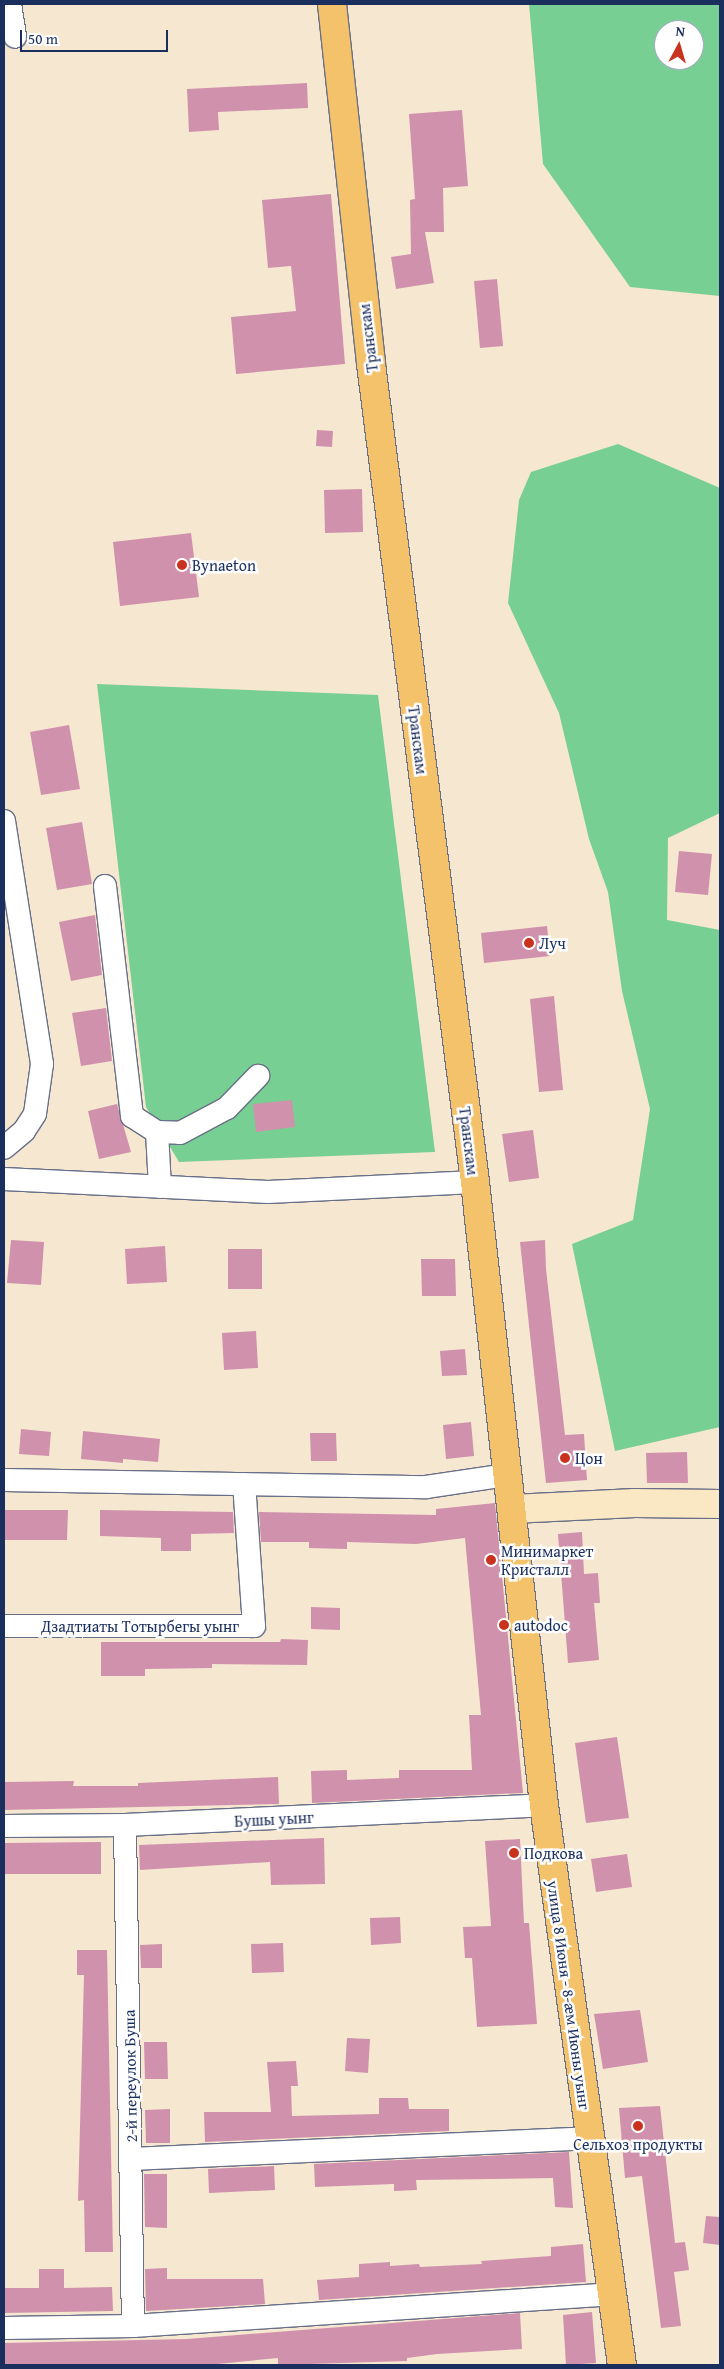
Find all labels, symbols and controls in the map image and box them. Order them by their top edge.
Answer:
scale bar [22,20,170,52]
north arrow [654,20,704,70]
text: N [675,21,686,42]
text: 50 m [28,28,58,49]
street label: Транскам [354,303,382,373]
place label: Bynaeton [192,555,256,575]
marker: Bynaeton [176,559,188,571]
street label: Транскам [404,705,432,775]
place label: Луч [539,933,566,953]
marker: Луч [523,937,535,949]
street label: Транскам [455,1106,483,1176]
place label: Цон [575,1448,603,1468]
marker: Цон [559,1452,571,1464]
place label: Минимаркет Кристалл [501,1541,593,1579]
marker: Минимаркет Кристалл [485,1554,497,1566]
place label: autodoc [514,1615,568,1635]
street label: Дзадтиаты Тотырбегы уынг [41,1616,239,1636]
marker: autodoc [498,1619,510,1631]
street label: Бушы уынг [234,1807,314,1831]
place label: Подкова [524,1843,583,1863]
marker: Подкова [508,1847,520,1859]
street label: улица 8 Июня - 8-ӕм Июны уынг [543,1879,595,2111]
street label: 2-й переулок Буша [119,2009,141,2143]
marker: Сельхоз продукты [632,2120,644,2132]
place label: Сельхоз продукты [573,2134,703,2154]

